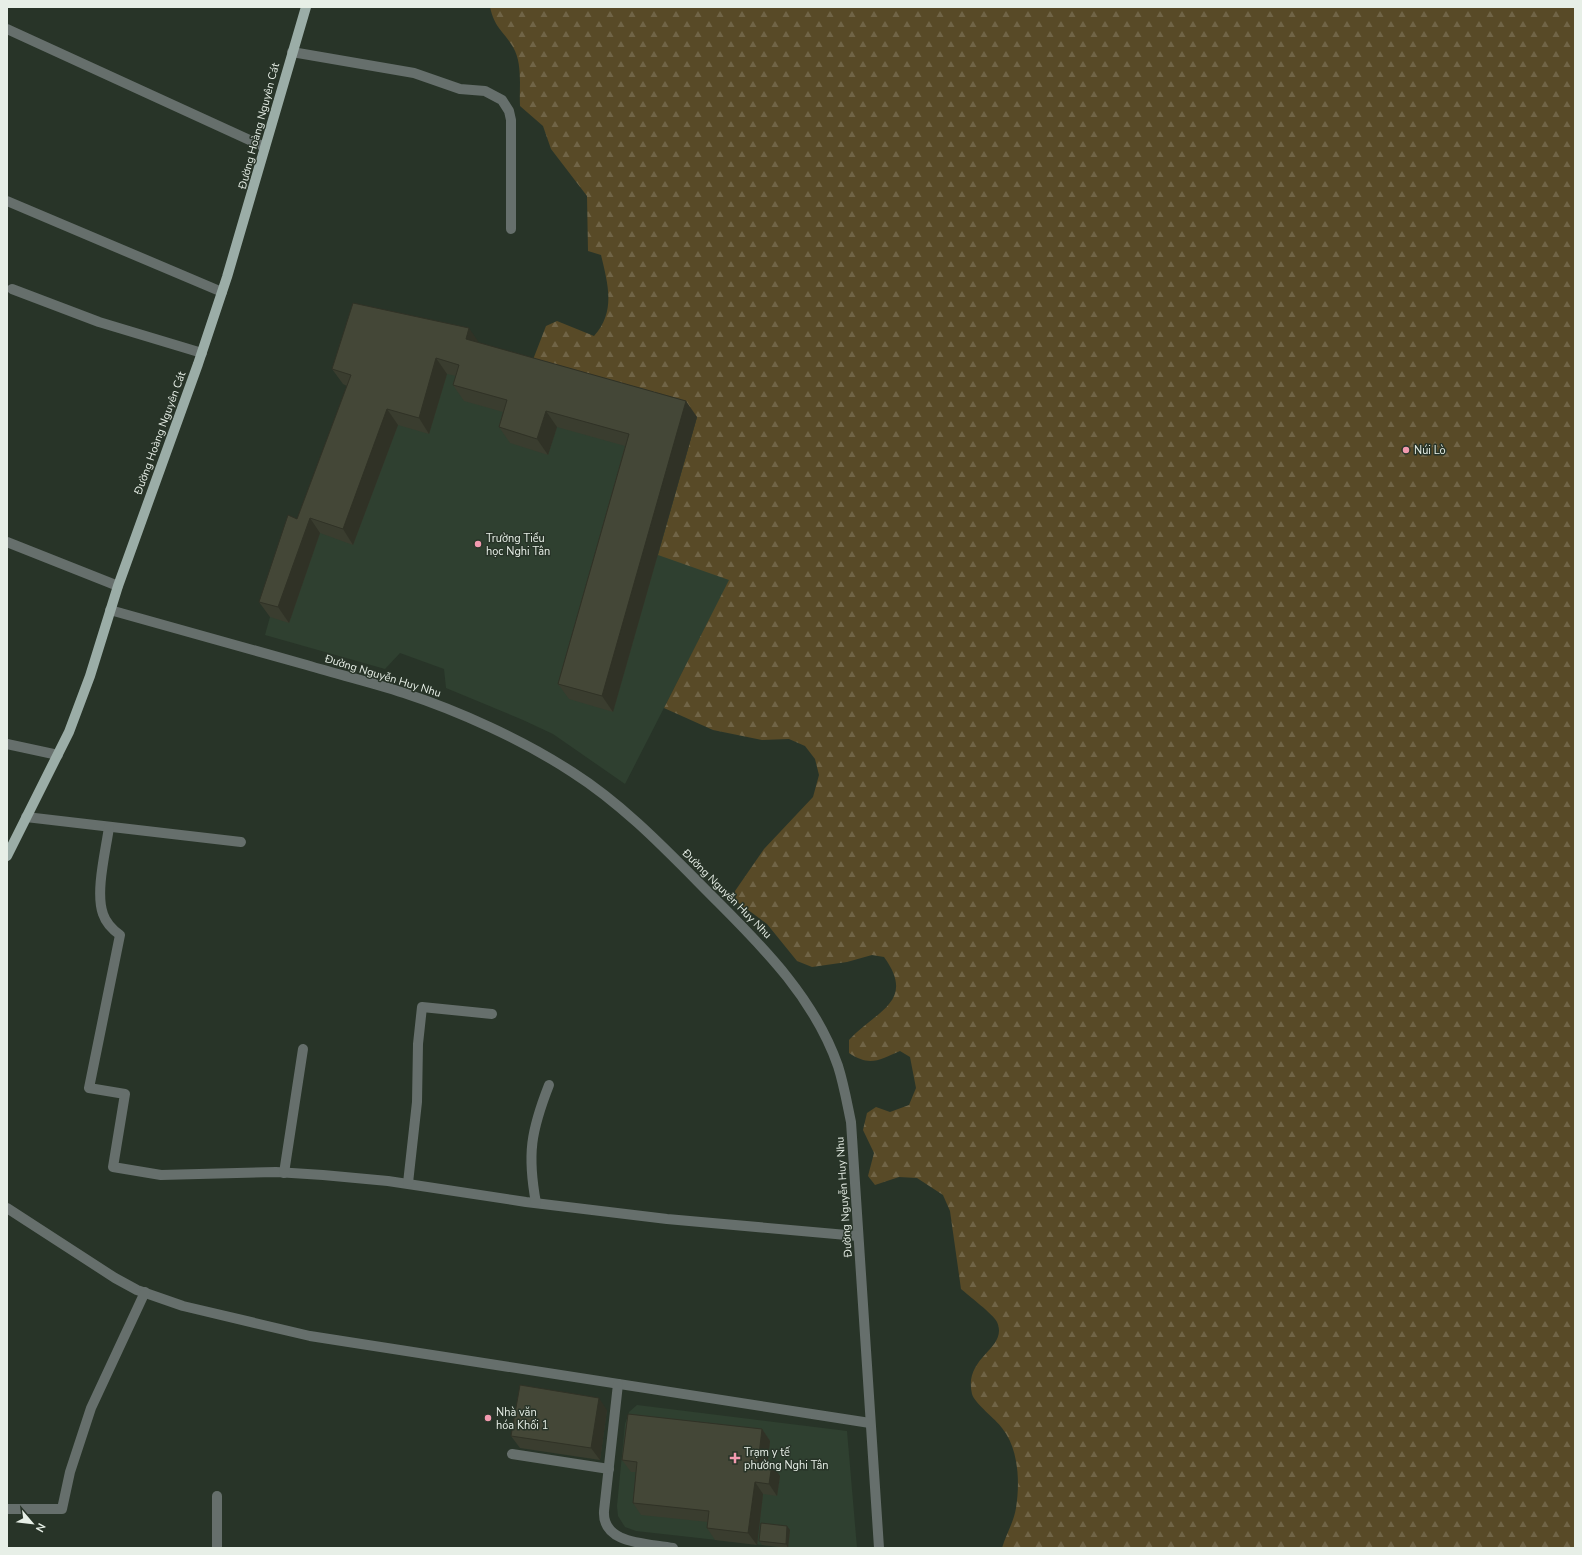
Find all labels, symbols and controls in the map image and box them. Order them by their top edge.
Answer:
street label: Đường Hoàng Nguyên Cát [235,61,283,192]
street label: Đường Hoàng Nguyên Cát [130,369,189,498]
place label: Núi Lò [1414,443,1446,458]
marker: Núi Lò [1401,445,1411,455]
place label: Trường Tiểu học Nghi Tân [486,531,550,559]
marker: Trường Tiểu học Nghi Tân [473,539,483,549]
street label: Đường Nguyễn Huy Nhu [322,651,443,701]
street label: Đường Nguyễn Huy Nhu [678,845,775,942]
street label: Đường Nguyễn Huy Nhu [832,1136,856,1259]
place label: Nhà văn hóa Khối 1 [496,1405,548,1433]
marker: Nhà văn hóa Khối 1 [483,1413,493,1423]
place label: Trạm y tế phường Nghi Tân [744,1445,829,1473]
marker: Trạm y tế phường Nghi Tân [729,1452,741,1464]
north arrow [12,1503,52,1543]
text: N [32,1520,49,1535]

